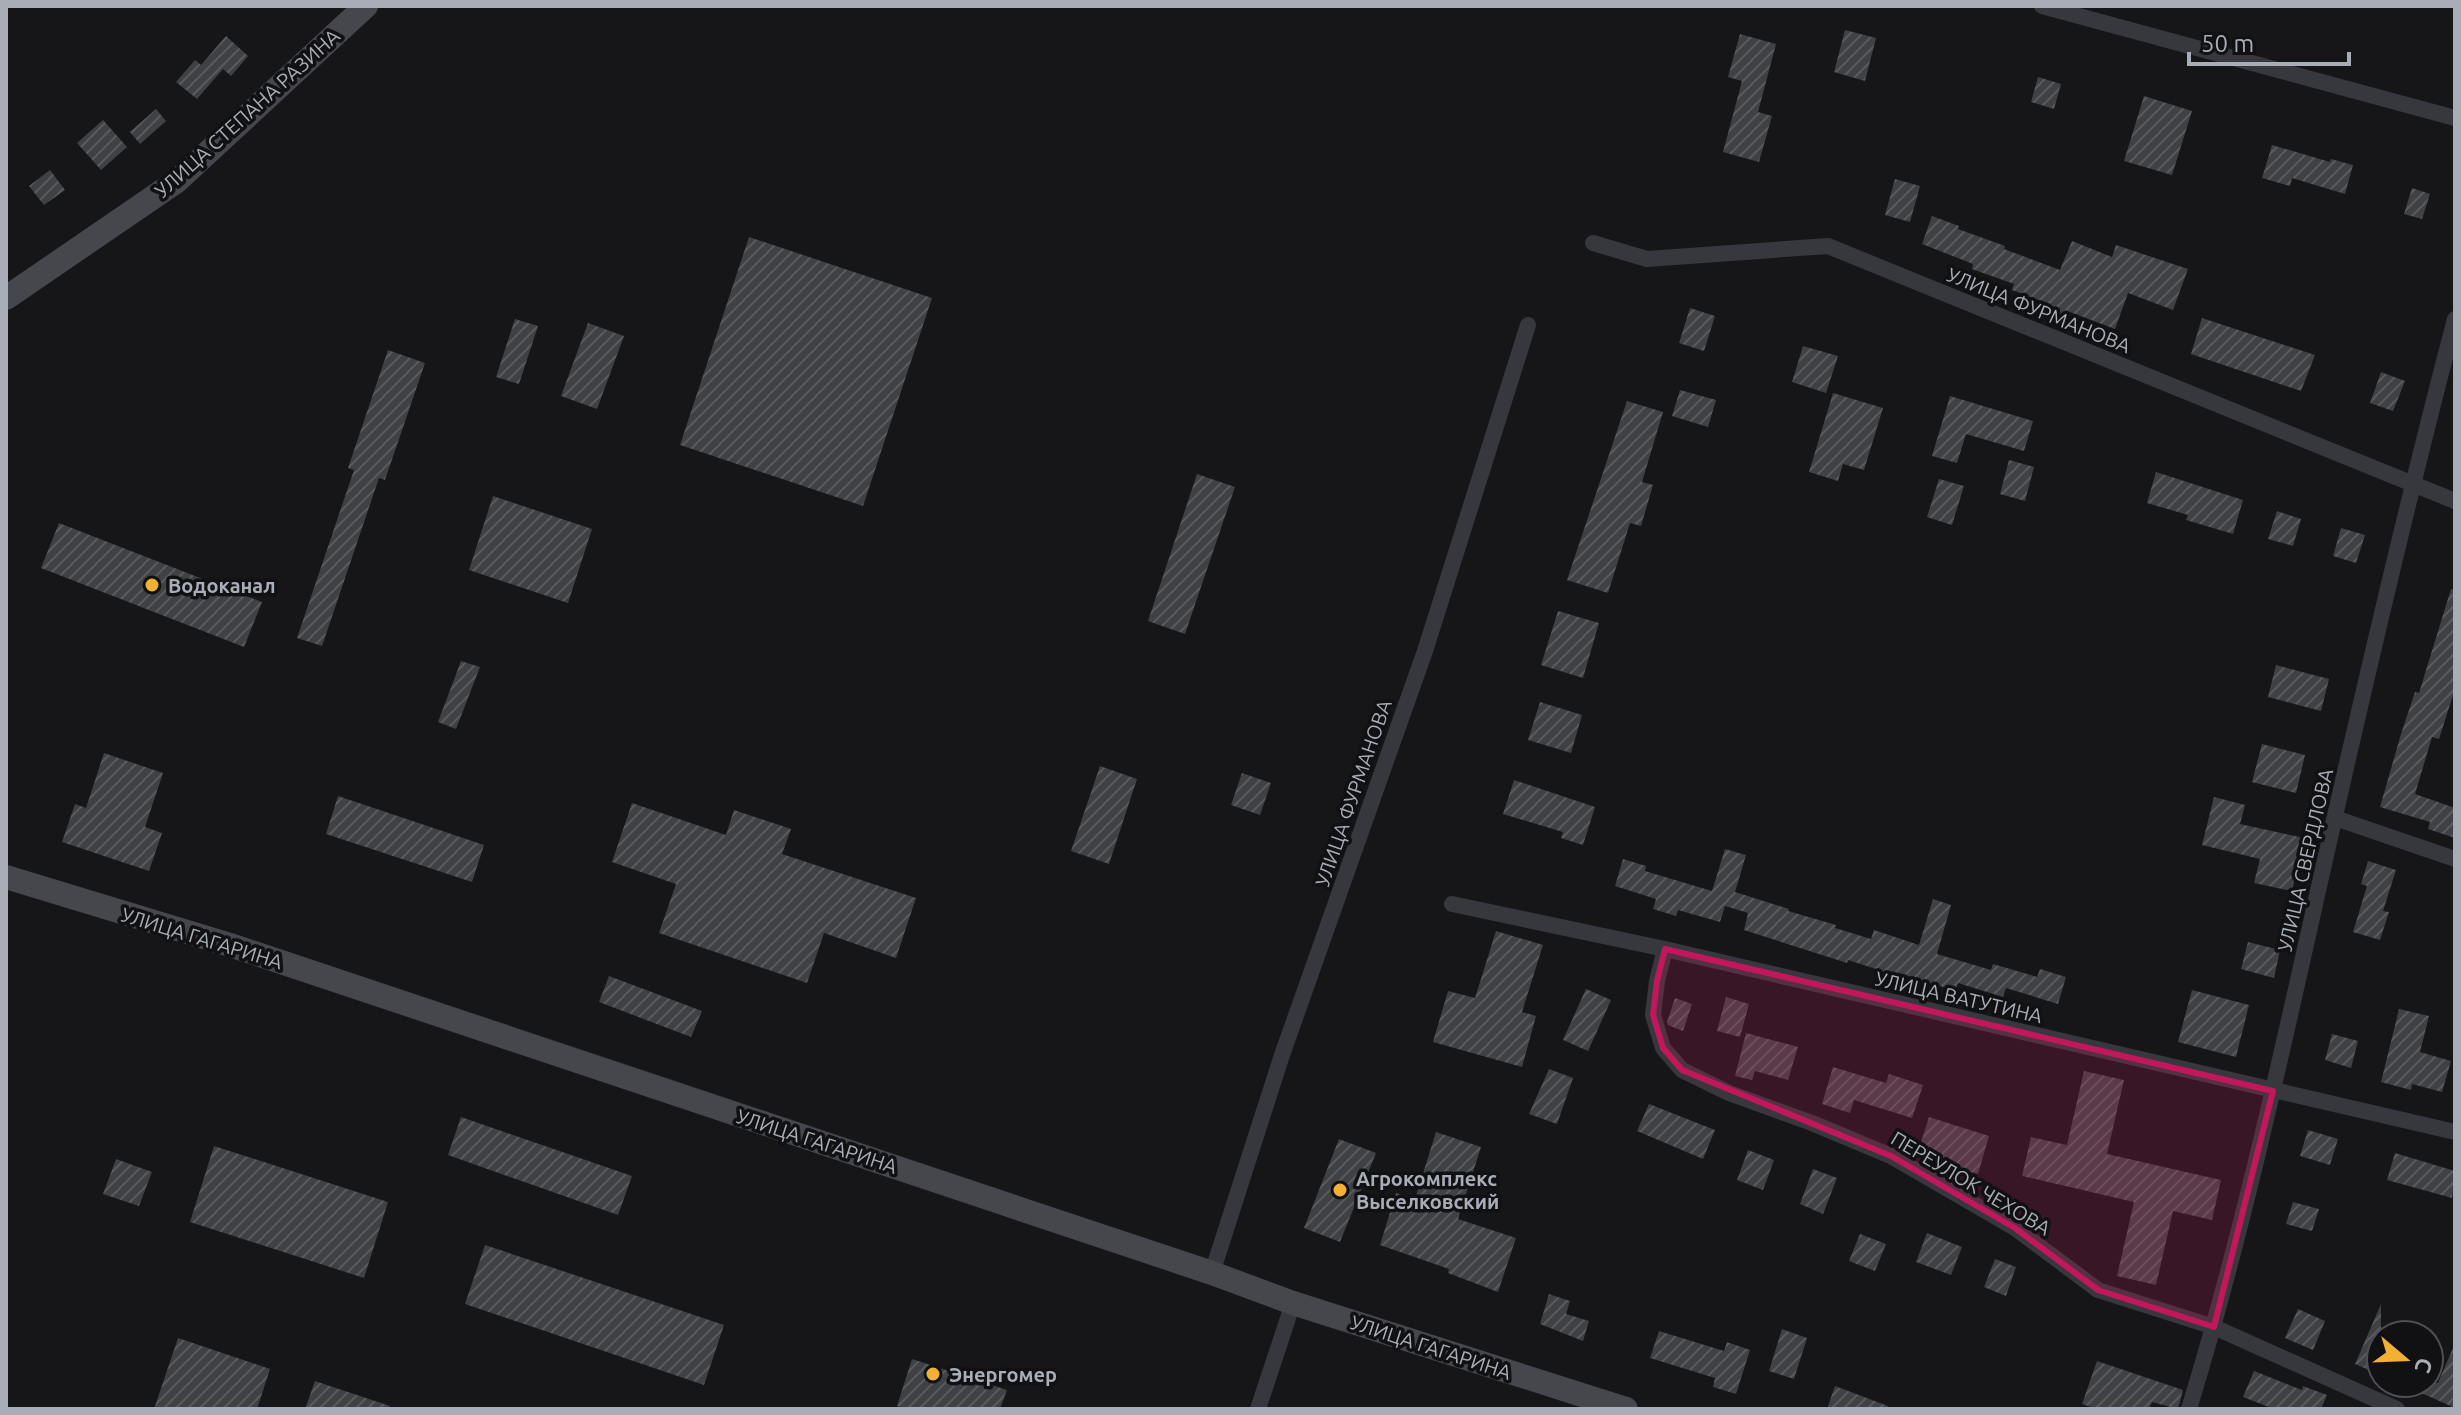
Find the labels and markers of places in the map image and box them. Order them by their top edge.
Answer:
place label: Водоканал [168,574,276,597]
marker: Водоканал [143,576,161,594]
place label: Агрокомплекс Выселковский [1356,1167,1499,1213]
marker: Агрокомплекс Выселковский [1331,1181,1349,1199]
place label: Энергомер [949,1363,1057,1386]
marker: Энергомер [924,1365,942,1383]

